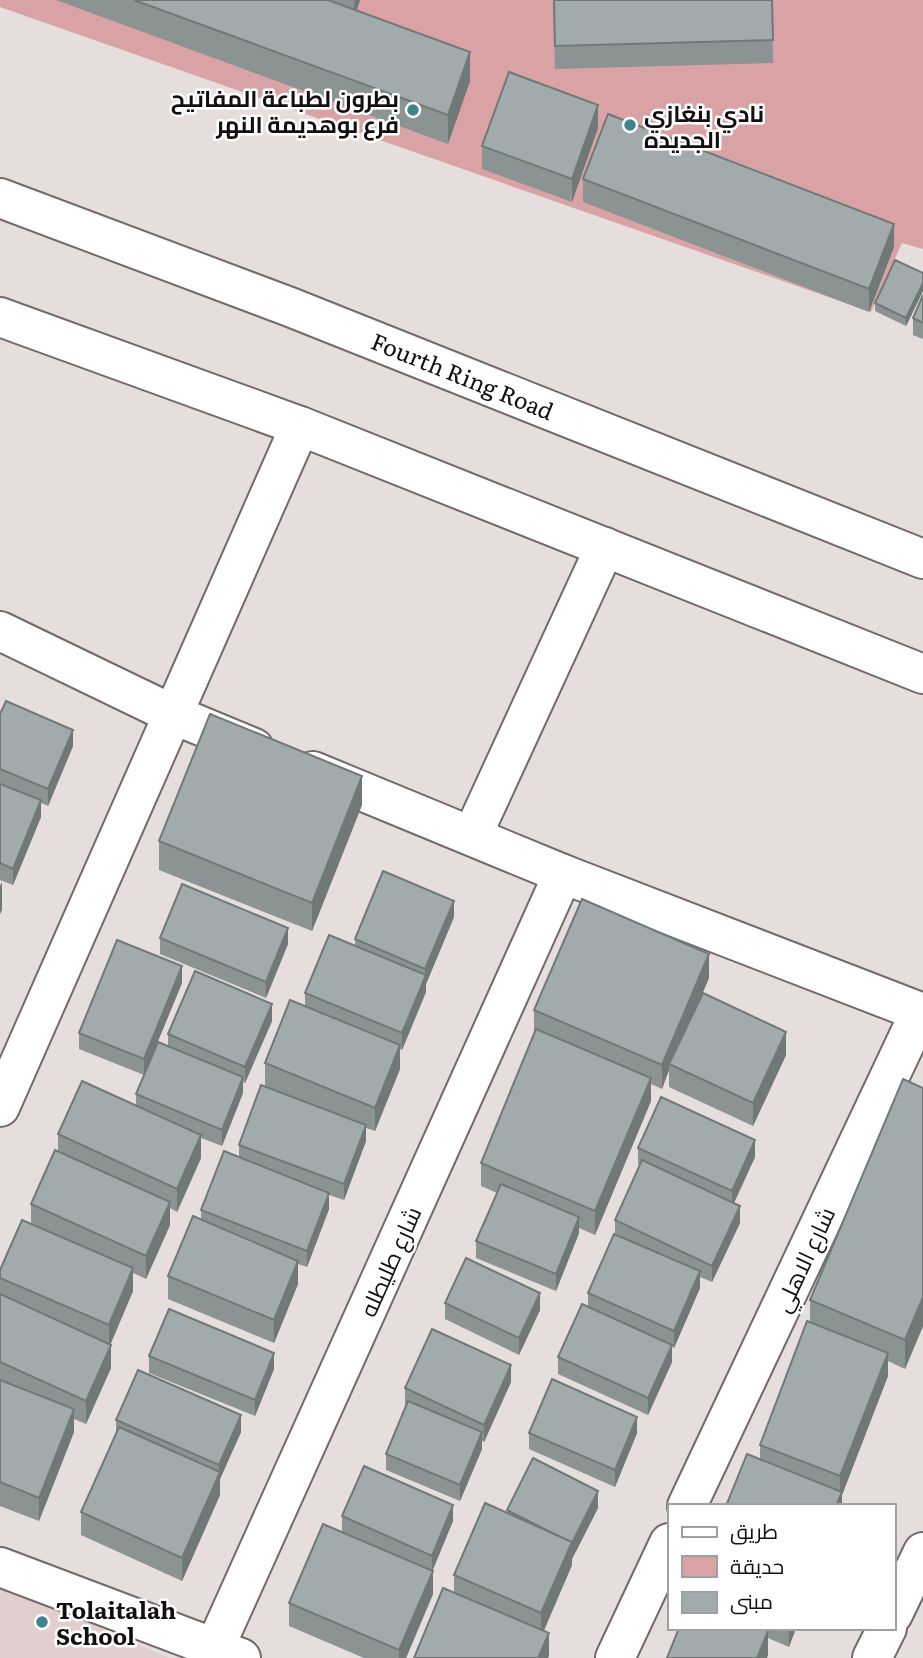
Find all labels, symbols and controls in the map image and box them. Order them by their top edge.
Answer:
place label: بطرون لطباعة المفاتيح فرع بوهديمة النهر [171,80,399,141]
place label: نادي بنغازي الجديده [644,95,764,155]
marker: بطرون لطباعة المفاتيح فرع بوهديمة النهر [405,102,421,118]
marker: نادي بنغازي الجديده [622,117,638,133]
street label: Fourth Ring Road [367,323,559,427]
street label: شارع طليطله [350,1200,429,1322]
street label: شارع الاهلي [764,1201,845,1319]
legend [668,1504,895,1630]
text: طريق [730,1514,778,1545]
text: حديقة [730,1549,784,1580]
text: مبنى [730,1584,773,1615]
place label: Tolaitalah School [56,1592,176,1652]
marker: Tolaitalah School [34,1614,50,1630]

